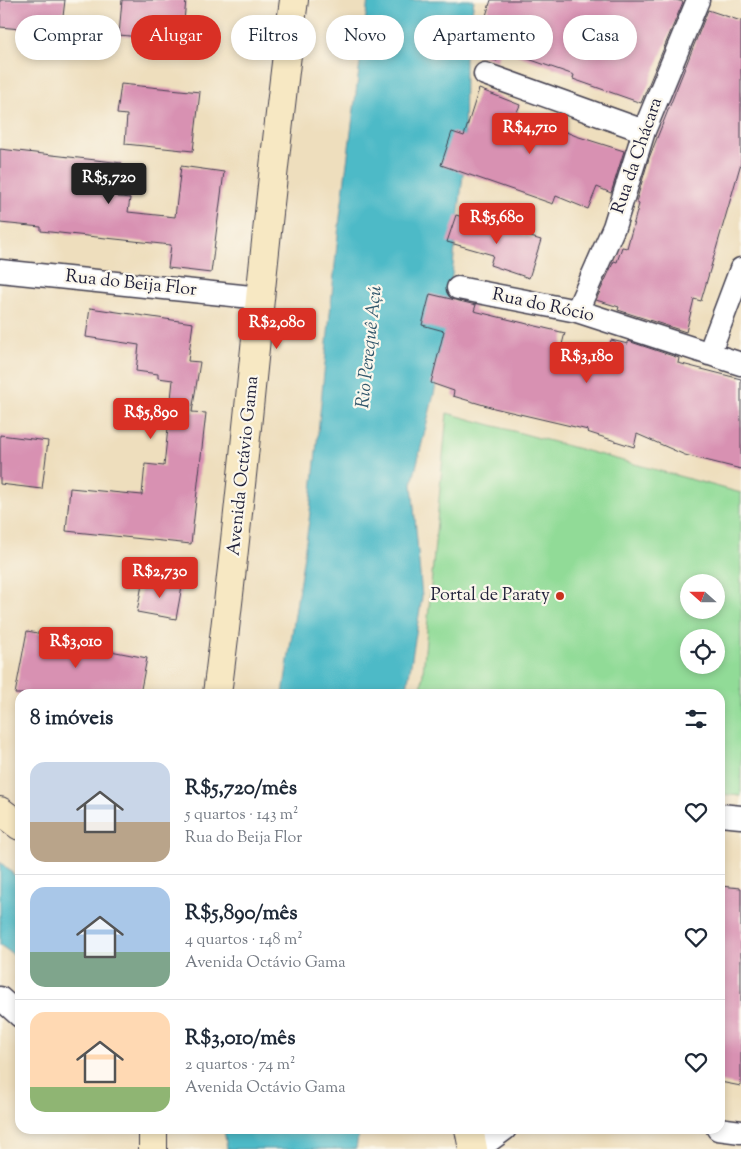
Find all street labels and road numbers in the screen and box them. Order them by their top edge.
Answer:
street label: Rua da Chácara [606,94,670,218]
street label: Rua do Beija Flor [64,264,198,304]
street label: Rua do Rócio [490,282,597,330]
street label: Avenida Octávio Gama [222,375,266,557]

